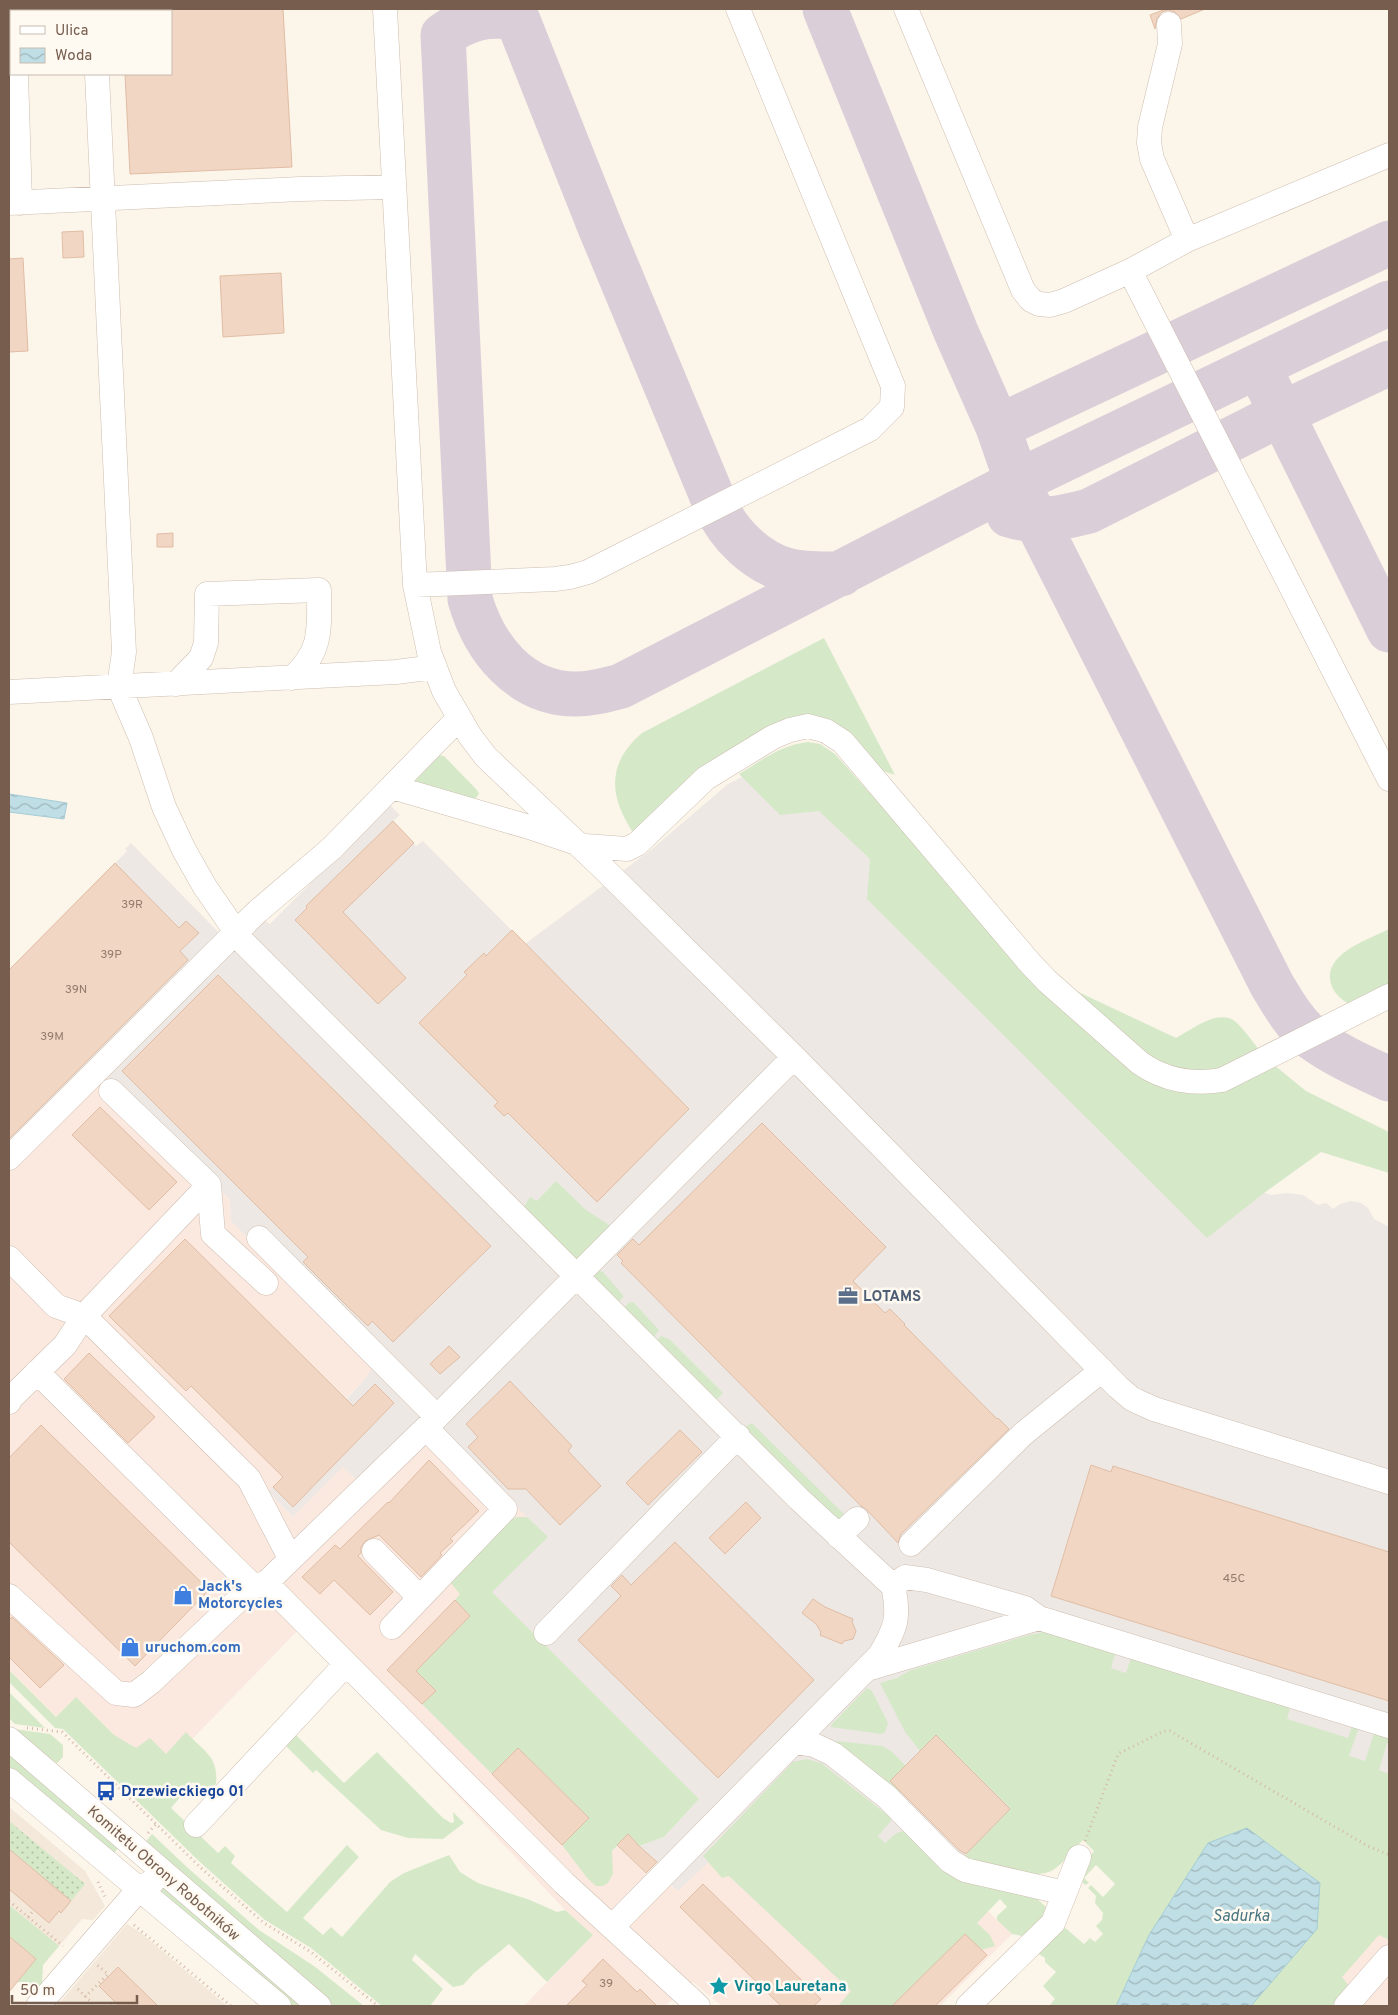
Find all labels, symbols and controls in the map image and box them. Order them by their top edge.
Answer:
legend [10,10,172,75]
text: Ulica [55,22,88,41]
text: Woda [55,47,92,66]
house number: 39R [121,897,143,913]
house number: 39P [100,947,122,963]
house number: 39N [65,982,87,998]
house number: 39M [40,1029,64,1045]
office icon: LOTAMS [837,1285,859,1307]
place label: LOTAMS [863,1288,921,1307]
house number: 45C [1223,1571,1246,1587]
place label: Jack's Motorcycles [198,1578,283,1614]
shop icon: Jack's Motorcycles [172,1584,194,1606]
shop icon: uruchom.com [119,1636,141,1658]
place label: uruchom.com [145,1639,241,1658]
bus stop icon: Drzewieckiego 01 [95,1780,117,1802]
place label: Drzewieckiego 01 [121,1783,244,1802]
street label: Komitetu Obrony Robotników [83,1802,244,1946]
water label: Sadurka [1213,1907,1270,1927]
scale bar [12,1972,138,2004]
place icon: Virgo Lauretana [708,1975,730,1997]
house number: 39 [599,1976,613,1992]
place label: Virgo Lauretana [734,1978,847,1997]
text: 50 m [20,1982,55,2001]

